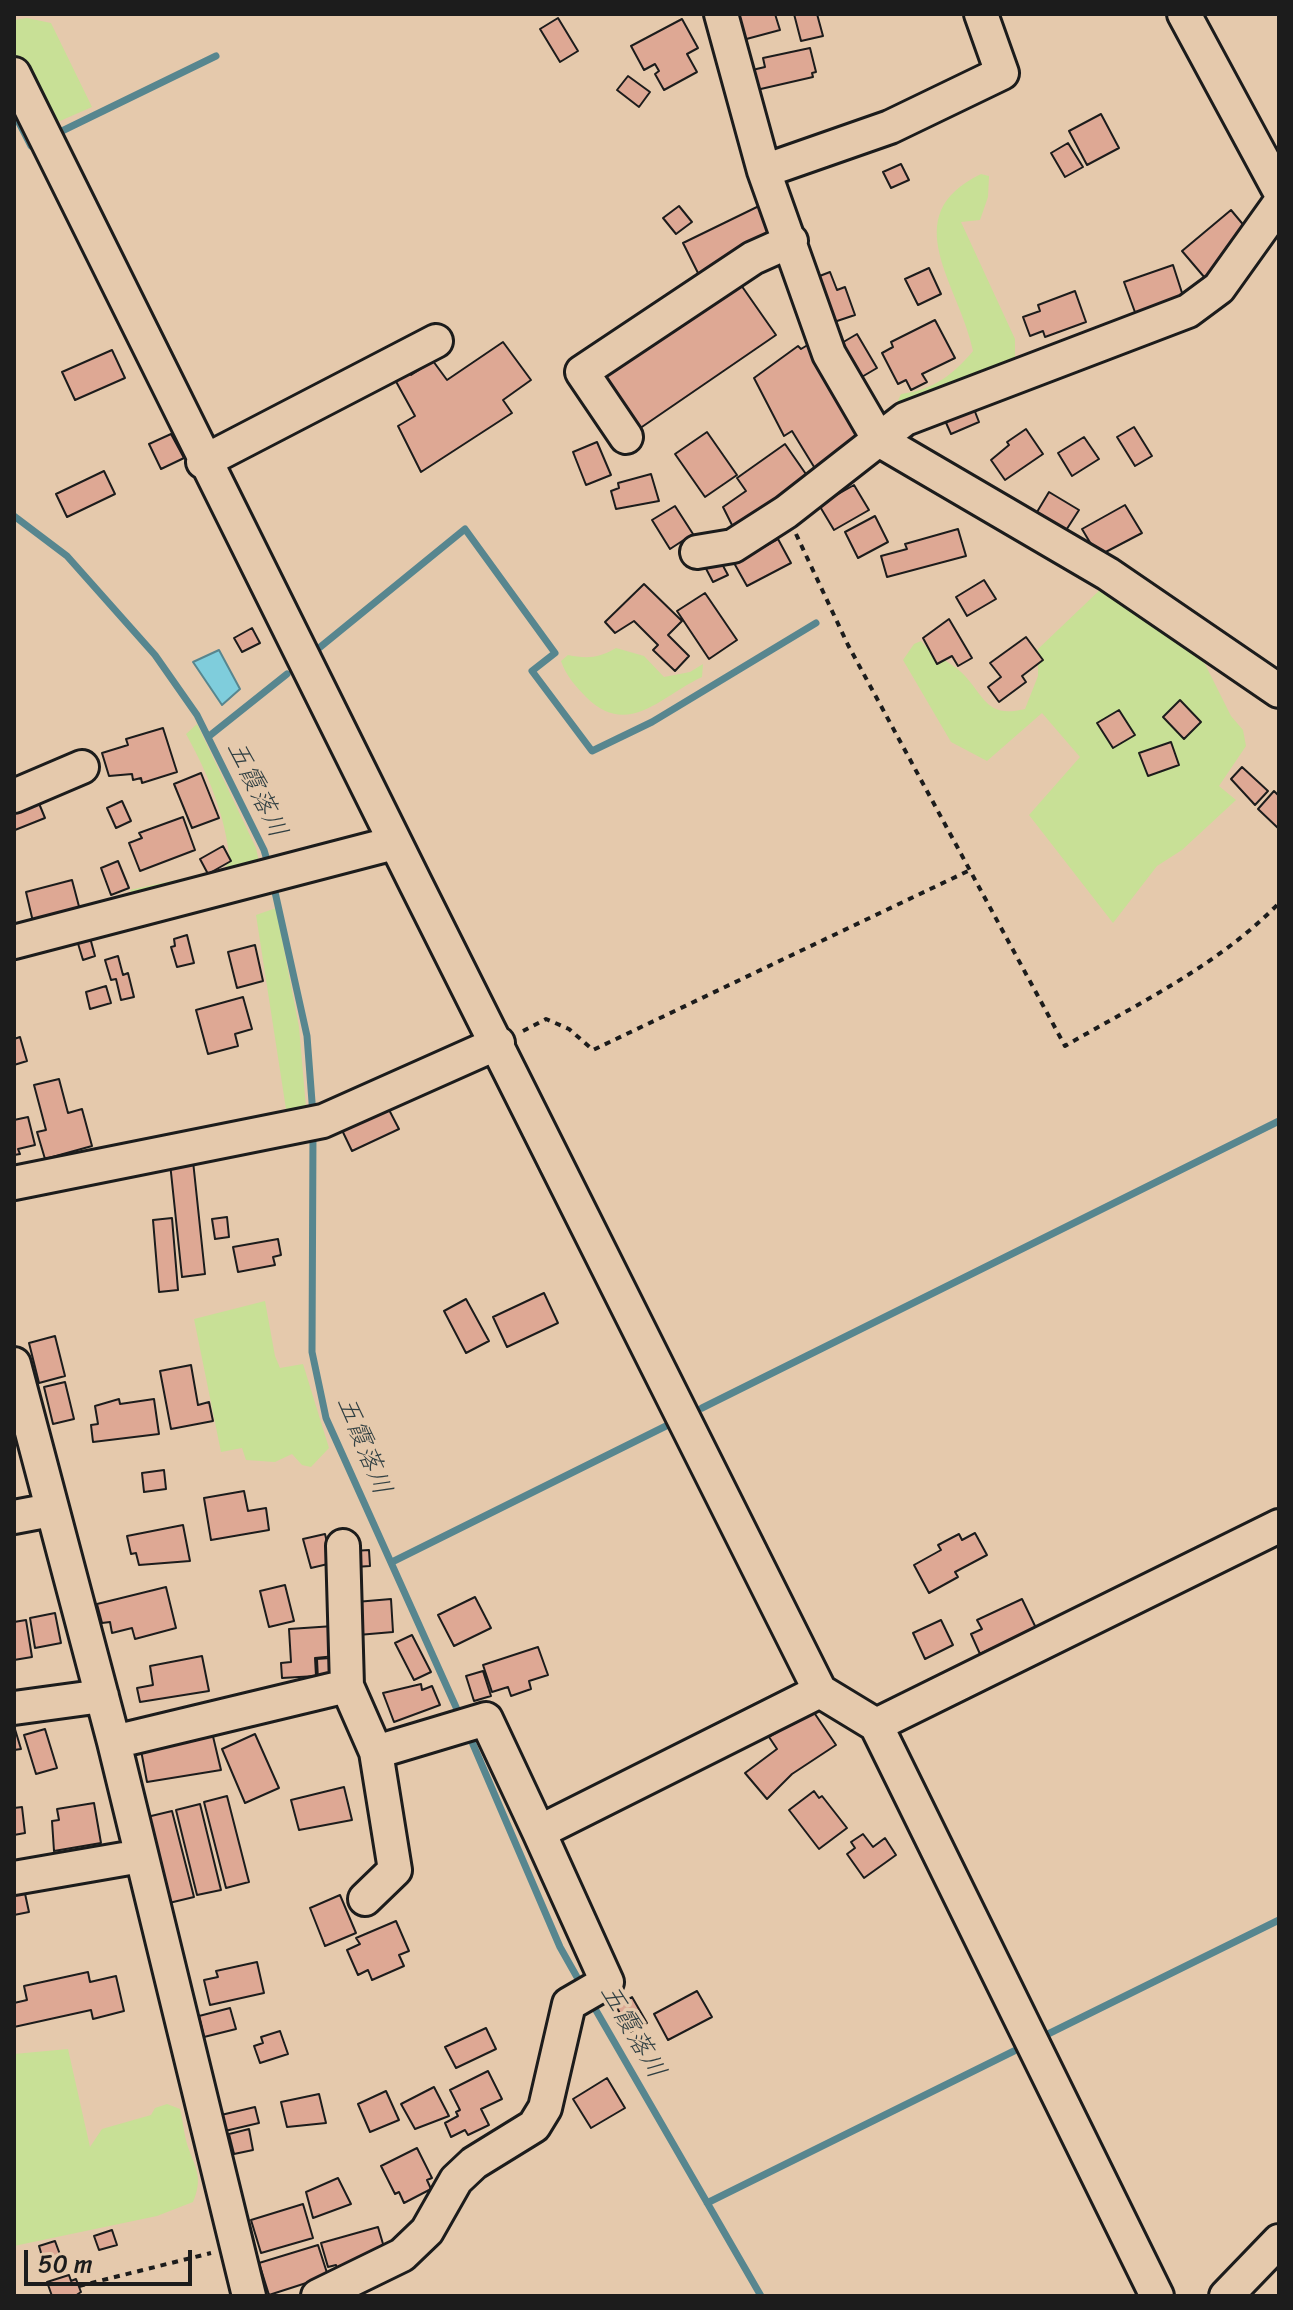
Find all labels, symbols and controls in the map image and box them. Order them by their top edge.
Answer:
water label: 五霞落川 [219,736,293,844]
water label: 五霞落川 [329,1392,397,1500]
water label: 五霞落川 [592,1979,672,2085]
scale bar [28,2234,196,2284]
text: 50 m [38,2243,93,2285]

